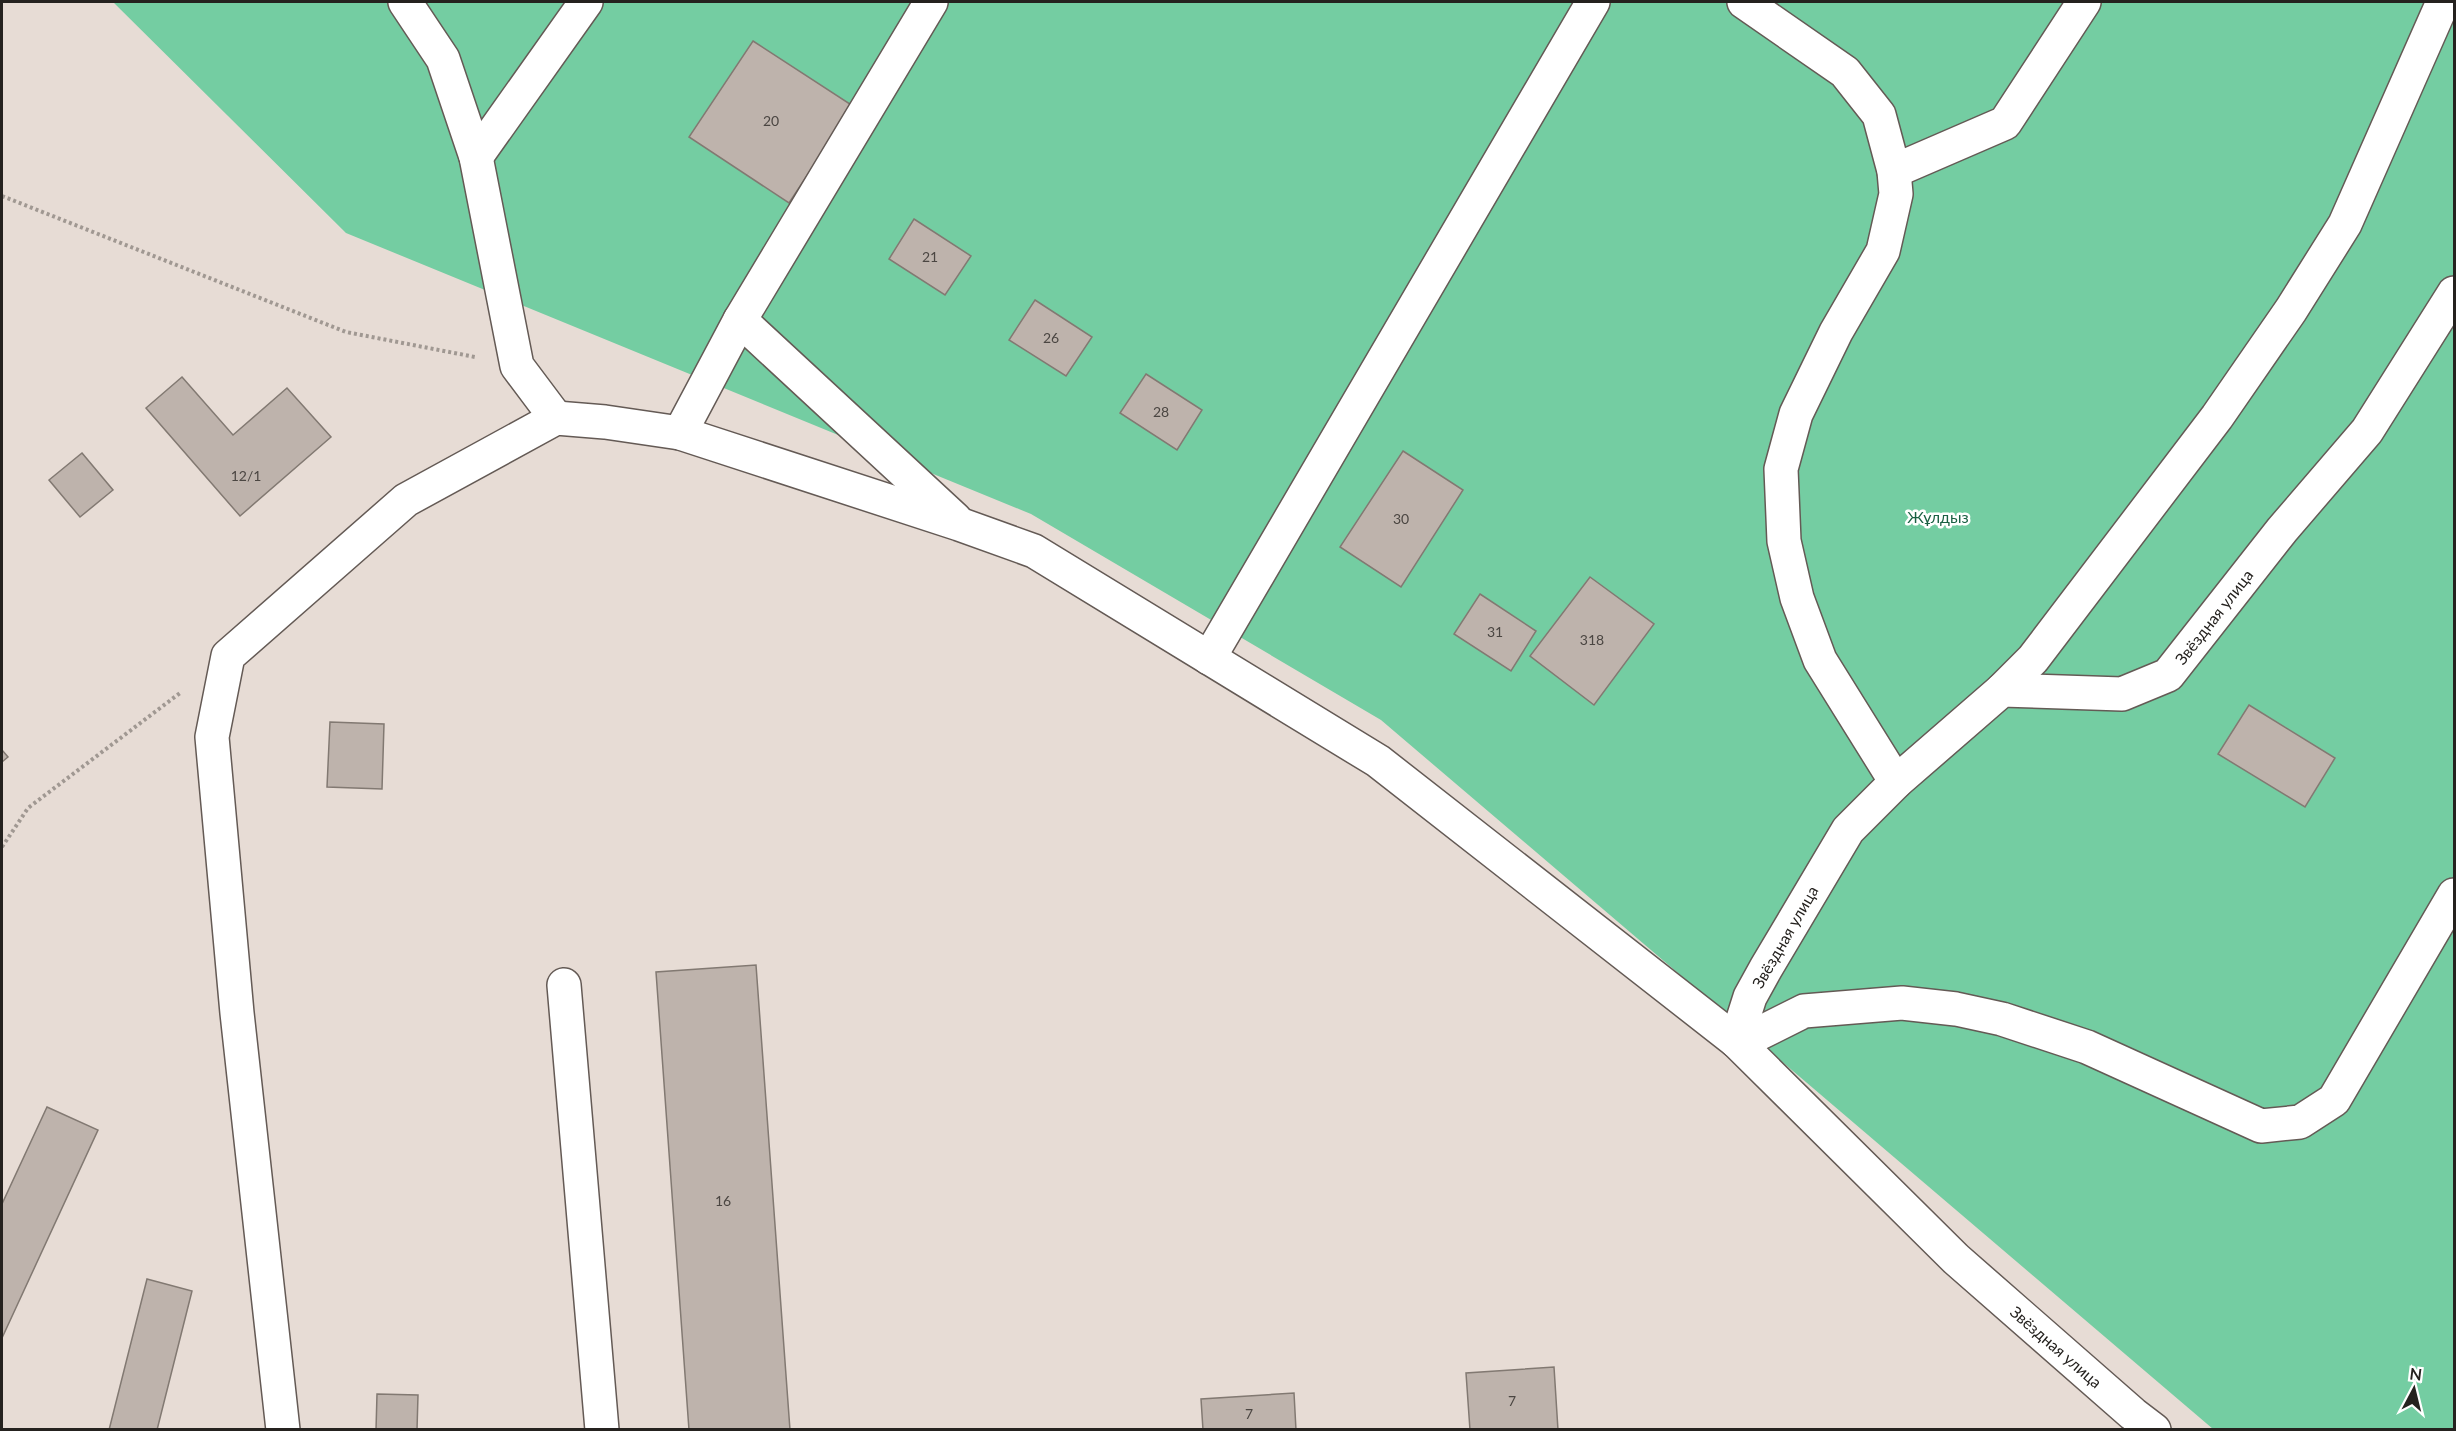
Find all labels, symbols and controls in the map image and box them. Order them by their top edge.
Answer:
house number: 20 [763,112,779,129]
house number: 21 [922,248,938,265]
house number: 26 [1043,329,1059,346]
house number: 28 [1153,403,1169,420]
house number: 12/1 [231,467,261,484]
park label: Жұлдыз [1907,507,1969,526]
house number: 30 [1393,510,1409,527]
street label: Звёздная улица [2171,565,2257,668]
house number: 31 [1487,623,1503,640]
house number: 318 [1580,631,1604,648]
street label: Звёздная улица [1748,882,1822,991]
house number: 16 [715,1192,731,1209]
street label: Звёздная улица [2007,1302,2106,1392]
north arrow [2384,1359,2444,1419]
text: N [2409,1363,2423,1384]
house number: 7 [1508,1392,1516,1409]
house number: 7 [1245,1405,1253,1422]

